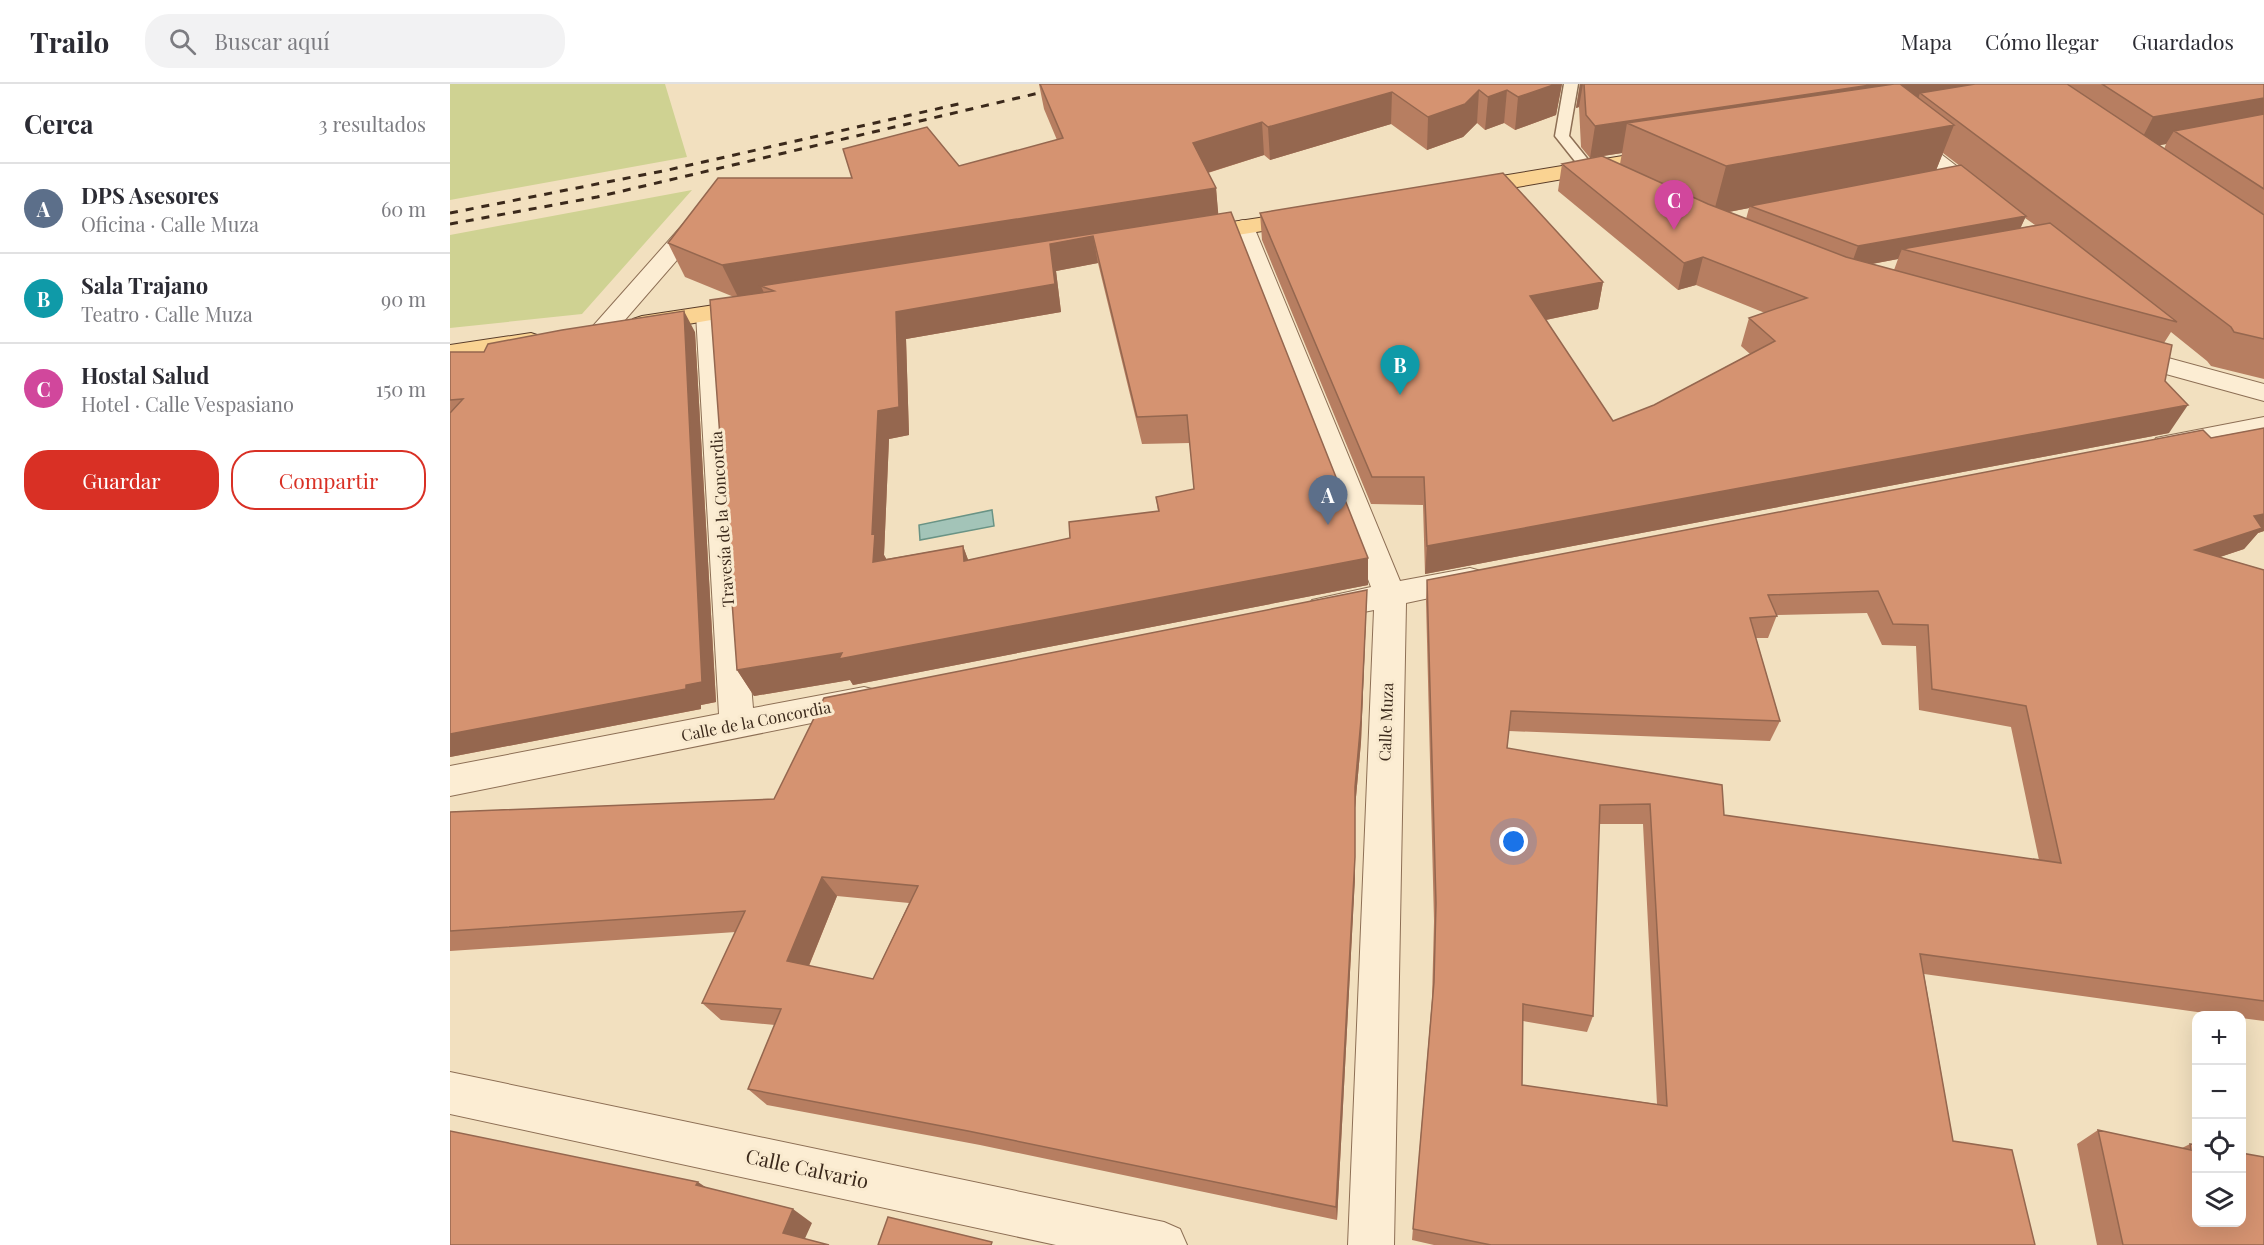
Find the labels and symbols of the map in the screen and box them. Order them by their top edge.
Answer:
pin: C [1654,180,1694,230]
pin: B [1380,346,1420,395]
street label: Travesía de la Concordia [705,430,738,608]
pin: A [1308,476,1348,525]
street label: Calle Muza [1374,682,1397,762]
street label: Calle de la Concordia [679,696,832,745]
your location [1499,827,1528,856]
street label: Calle Calvario [743,1141,871,1194]

